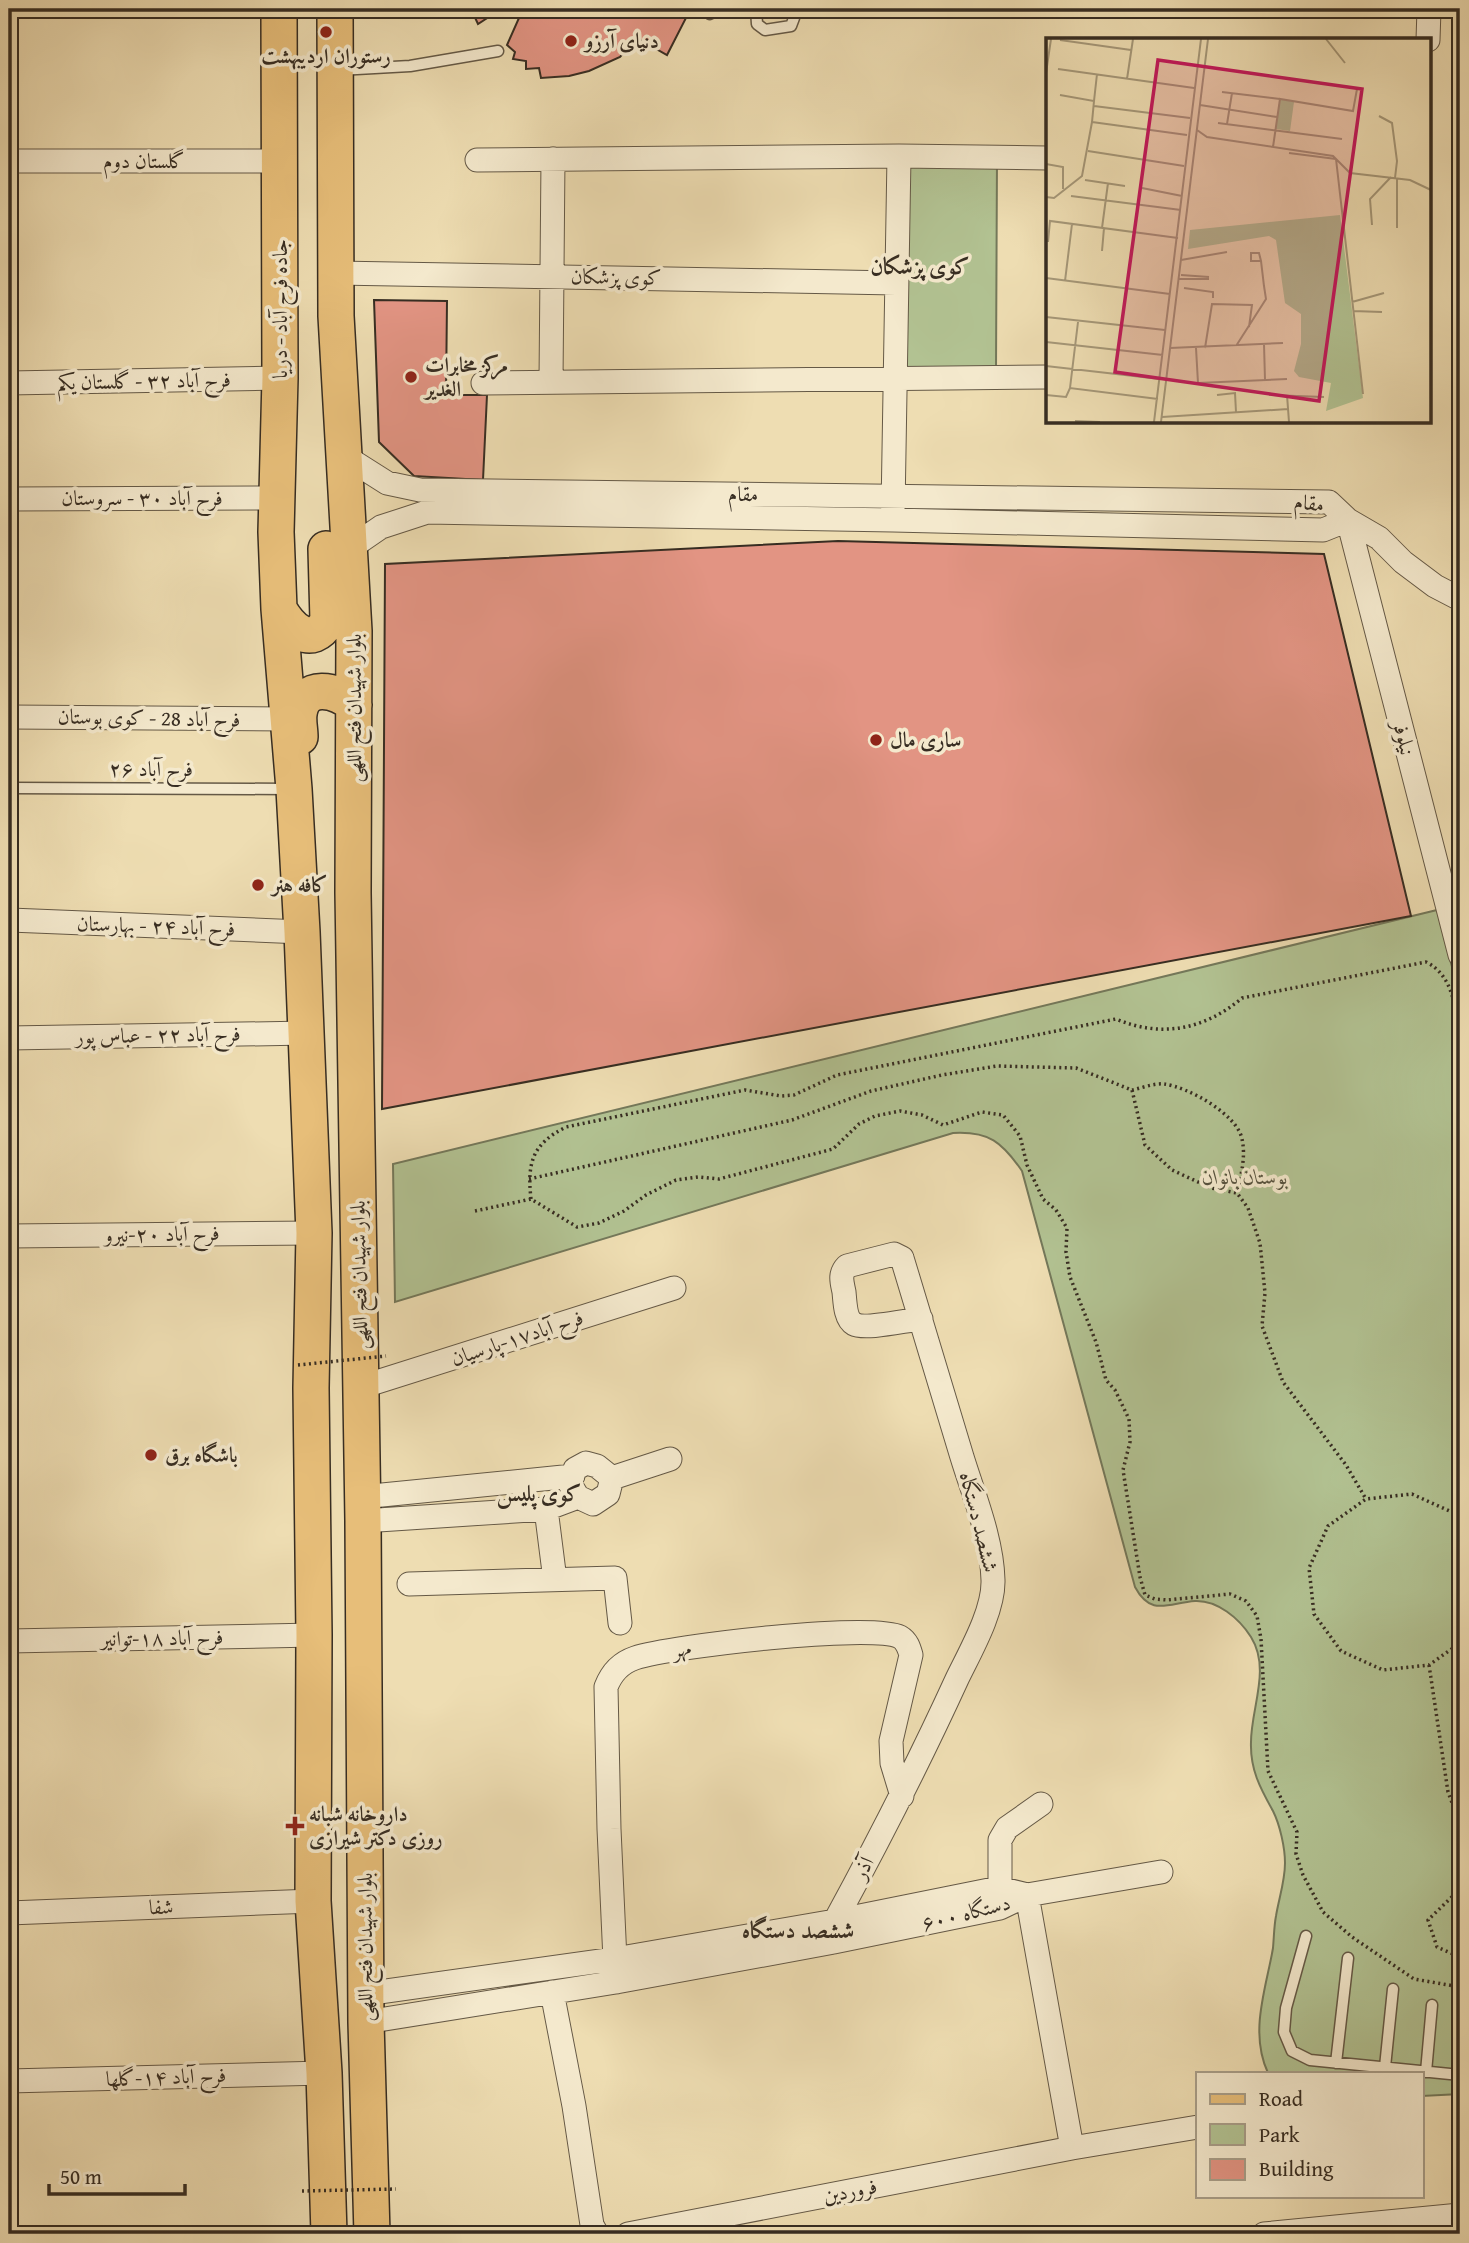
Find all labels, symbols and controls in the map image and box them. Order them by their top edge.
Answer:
marker: رستوران اردیبهشت [318,24,334,40]
place label: دنیای آرزو [583,25,659,56]
marker: دنیای آرزو [563,33,579,49]
inset map [1046,38,1430,424]
place label: رستوران اردیبهشت [261,40,391,71]
street label: گلستان دوم [103,145,185,179]
street label: جاده فرح آباد - دریا [264,239,299,379]
district label: کوی پزشکان [870,249,970,282]
street label: کوی پزشکان [570,260,662,293]
place label: مرکز مخابرات الغدیر [423,349,508,404]
street label: فرح آباد ۳۲ - گلستان یکم [57,363,231,403]
marker: مرکز مخابرات الغدیر [403,369,419,385]
street label: مقام [727,478,758,512]
street label: فرح آباد ۳۰ - سروستان [61,482,223,517]
street label: مقام [1292,485,1326,522]
street label: بلوار شهیدان فتح اللهی [338,633,373,783]
street label: فرح آباد 28 - کوی بوستان [57,700,241,739]
street label: نیلوفر [1385,715,1424,758]
place label: ساری مال [890,724,961,755]
marker: ساری مال [868,732,884,748]
street label: فرح آباد ۲۶ [109,753,193,788]
place label: کافه هنر [270,869,328,900]
marker: کافه هنر [250,877,266,893]
street label: فرح آباد ۲۴ - بهارستان [76,907,236,948]
street label: فرح آباد ۲۲ - عباس پور [73,1018,241,1055]
park label: بوستان بانوان [1202,1161,1288,1192]
street label: بلوار شهیدان فتح اللهی [342,1200,379,1350]
street label: فرح آباد ۲۰-نیرو [102,1217,220,1254]
street label: فرح آباد۱۷-پارسیان [447,1302,588,1377]
place label: باشگاه برق [165,1439,238,1470]
marker: باشگاه برق [143,1447,159,1463]
street label: ششصد دستگاه [952,1468,1007,1576]
district label: کوی پلیس [496,1476,582,1510]
street label: فرح آباد ۱۸-توانیر [99,1621,224,1658]
street label: مهر [668,1632,693,1666]
place label: داروخانه شبانه روزی دکتر شیرازی [309,1798,443,1853]
marker: داروخانه شبانه روزی دکتر شیرازی [287,1818,303,1834]
street label: آذر [843,1848,883,1887]
street label: بلوار شهیدان فتح اللهی [349,1872,384,2022]
street label: ۶۰۰ دستگاه [918,1886,1014,1939]
street label: شفا [148,1891,174,1922]
district label: ششصد دستگاه [742,1913,854,1946]
street label: فرح آباد ۱۴-گلها [105,2059,227,2098]
legend [1196,2072,1424,2198]
text: Road [1259,2083,1304,2114]
text: Park [1259,2119,1300,2150]
scale bar [49,2152,186,2196]
text: Building [1259,2153,1334,2184]
text: 50 m [60,2161,102,2192]
street label: فروردین [820,2170,880,2211]

